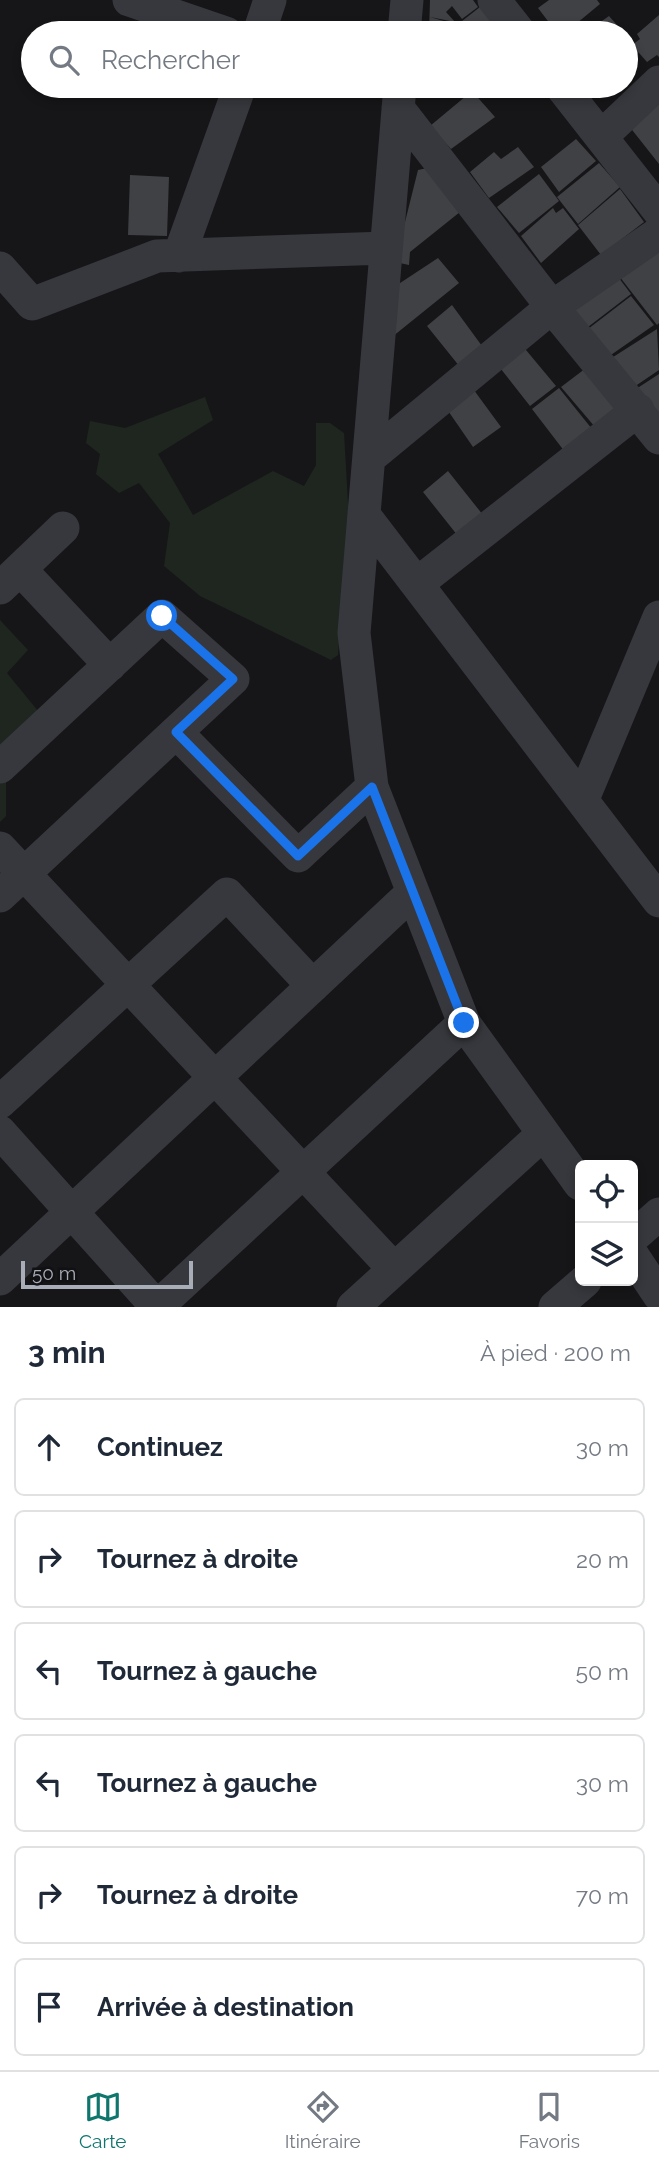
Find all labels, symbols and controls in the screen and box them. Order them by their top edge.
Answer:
search box [21,21,638,98]
icon: search [45,41,83,79]
text: Rechercher [101,45,240,75]
route start [146,600,177,631]
route end [448,1007,479,1038]
map controls [575,1160,638,1286]
button: locate [575,1160,638,1223]
button: layers [575,1223,638,1286]
scale bar [21,1258,192,1290]
text: 50 m [32,1262,76,1284]
text: 3 min [28,1335,106,1370]
text: À pied · 200 m [480,1339,631,1366]
icon: ahead [30,1428,68,1466]
text: Continuez [97,1432,223,1462]
text: 30 m [576,1434,629,1461]
icon: right [30,1540,68,1578]
text: Tournez à droite [97,1544,298,1574]
text: 20 m [576,1546,629,1573]
icon: left [30,1652,68,1690]
text: Tournez à gauche [97,1656,317,1686]
text: 50 m [575,1658,629,1685]
icon: left [30,1764,68,1802]
text: Tournez à gauche [97,1768,317,1798]
text: 30 m [576,1770,629,1797]
icon: right [30,1876,68,1914]
text: Tournez à droite [97,1880,298,1910]
text: 70 m [576,1882,629,1909]
icon: arrive [30,1988,68,2026]
text: Arrivée à destination [97,1992,354,2022]
tab: Carte [79,2088,127,2152]
tab: Itinéraire [285,2088,361,2152]
tab: Favoris [519,2088,580,2152]

